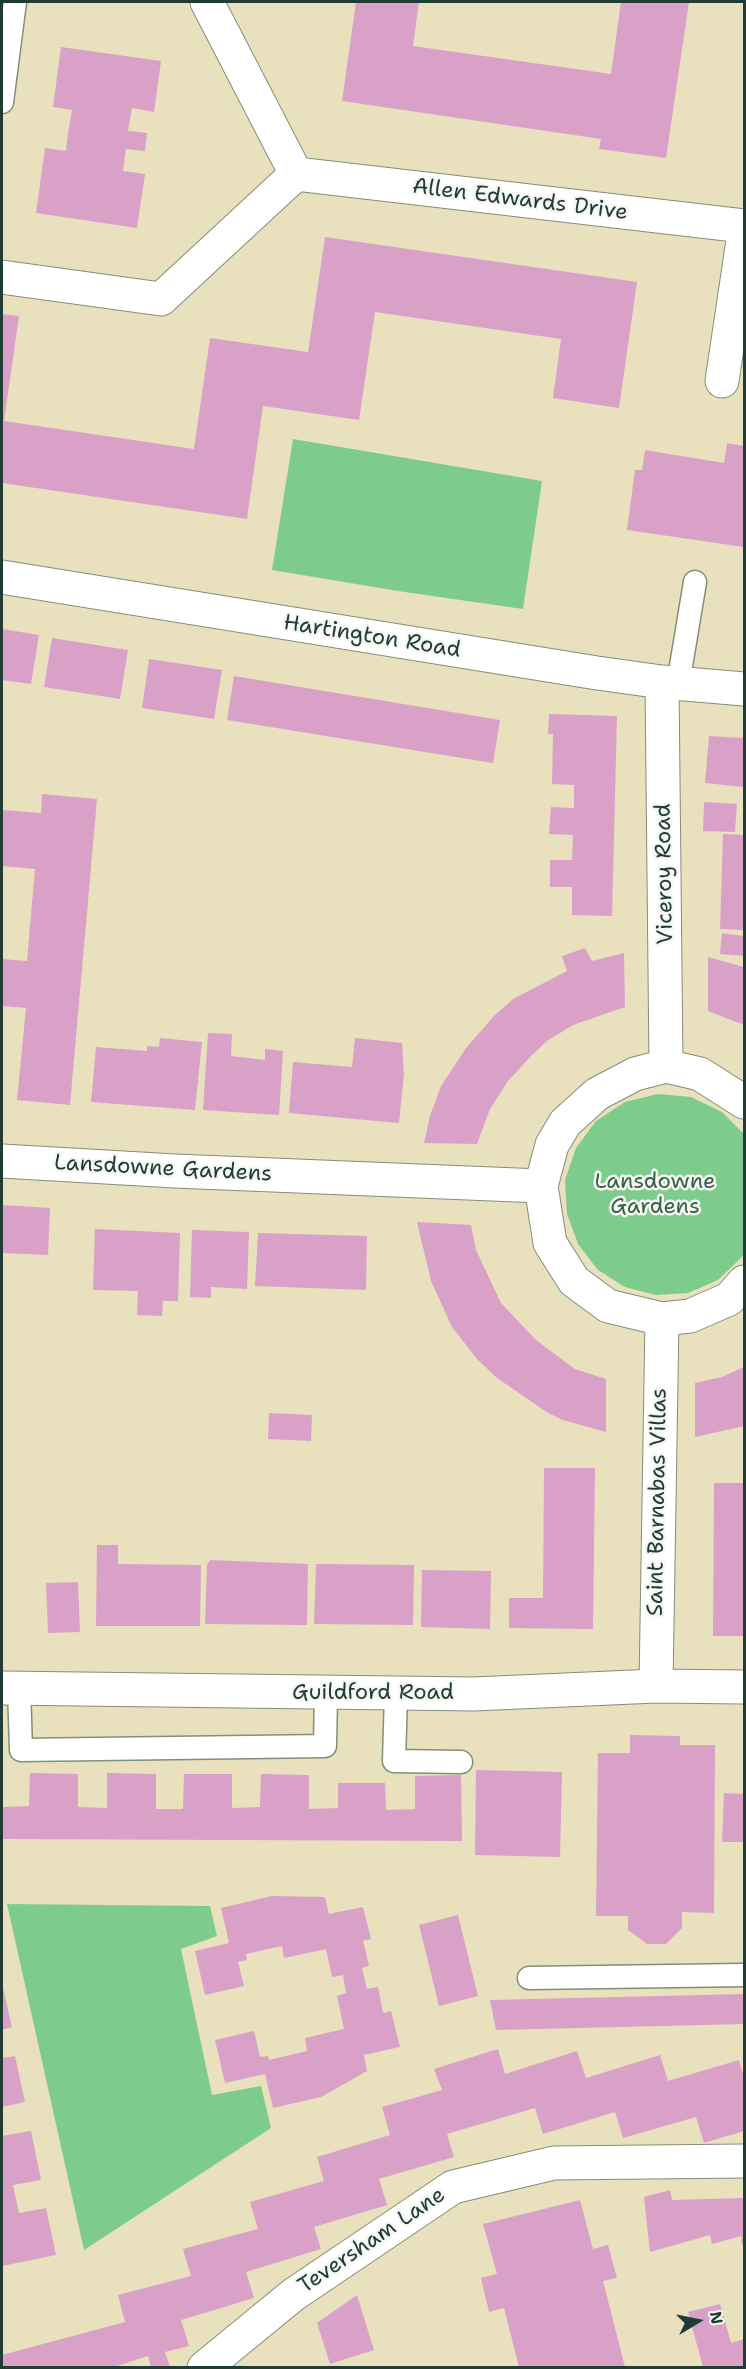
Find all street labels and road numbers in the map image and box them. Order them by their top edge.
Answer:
street label: Allen Edwards Drive [411,174,629,226]
street label: Hartington Road [282,610,462,664]
street label: Viceroy Road [651,803,679,945]
street label: Lansdowne Gardens [53,1150,273,1188]
street label: Saint Barnabas Villas [643,1388,673,1616]
street label: Guildford Road [292,1680,454,1706]
street label: Teversham Lane [294,2182,450,2300]

